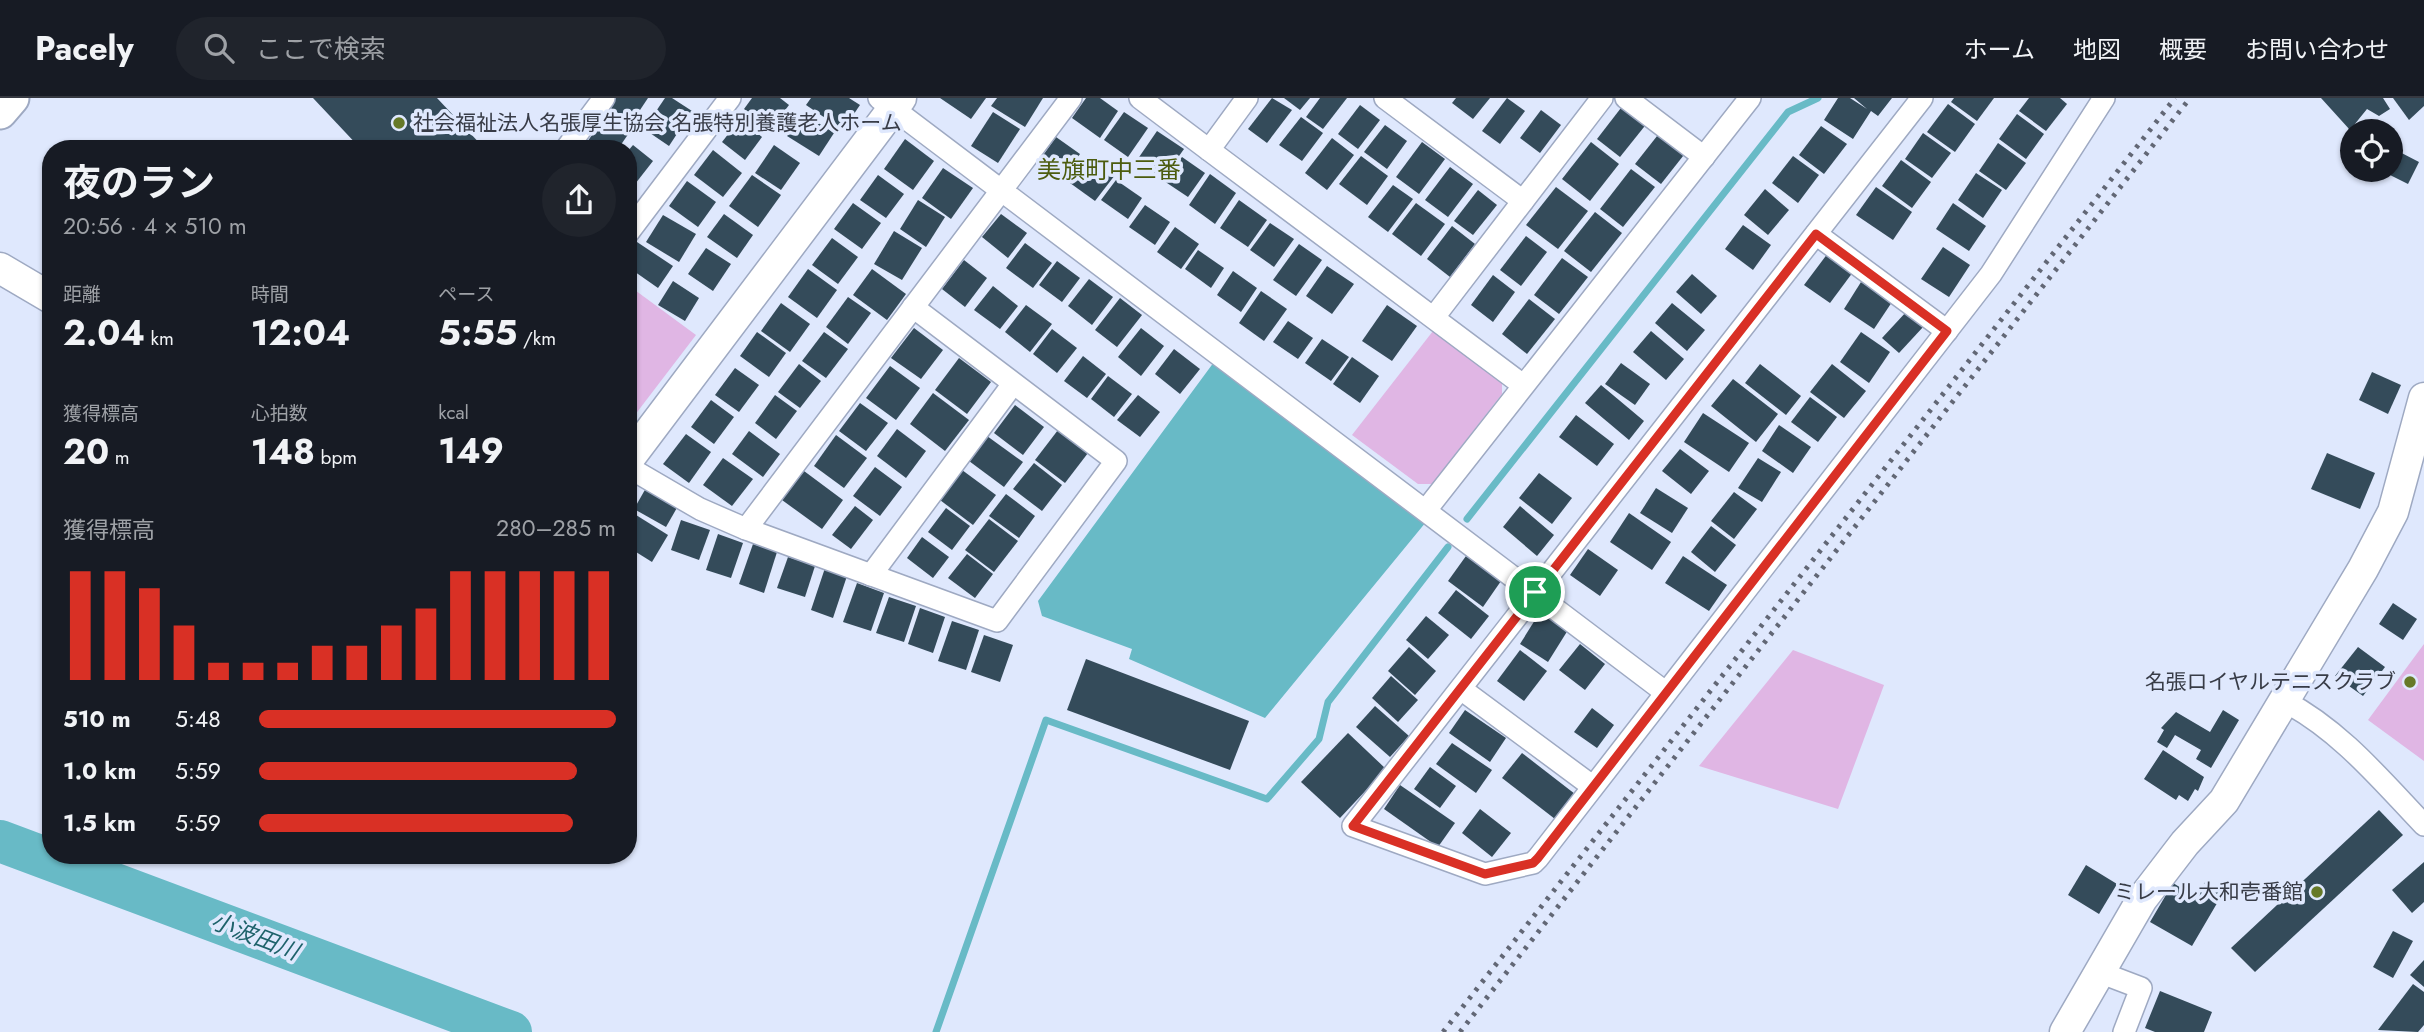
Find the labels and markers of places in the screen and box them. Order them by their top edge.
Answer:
place label: 社会福祉法人名張厚生協会 名張特別養護老人ホーム [413,108,902,138]
marker: 社会福祉法人名張厚生協会 名張特別養護老人ホーム [391,115,407,131]
pin [1505,562,1565,622]
place label: 名張ロイヤルテニスクラブ [2145,667,2396,697]
marker: 名張ロイヤルテニスクラブ [2402,674,2418,690]
place label: ミレール大和壱番館 [2114,877,2303,907]
marker: ミレール大和壱番館 [2309,884,2325,900]

